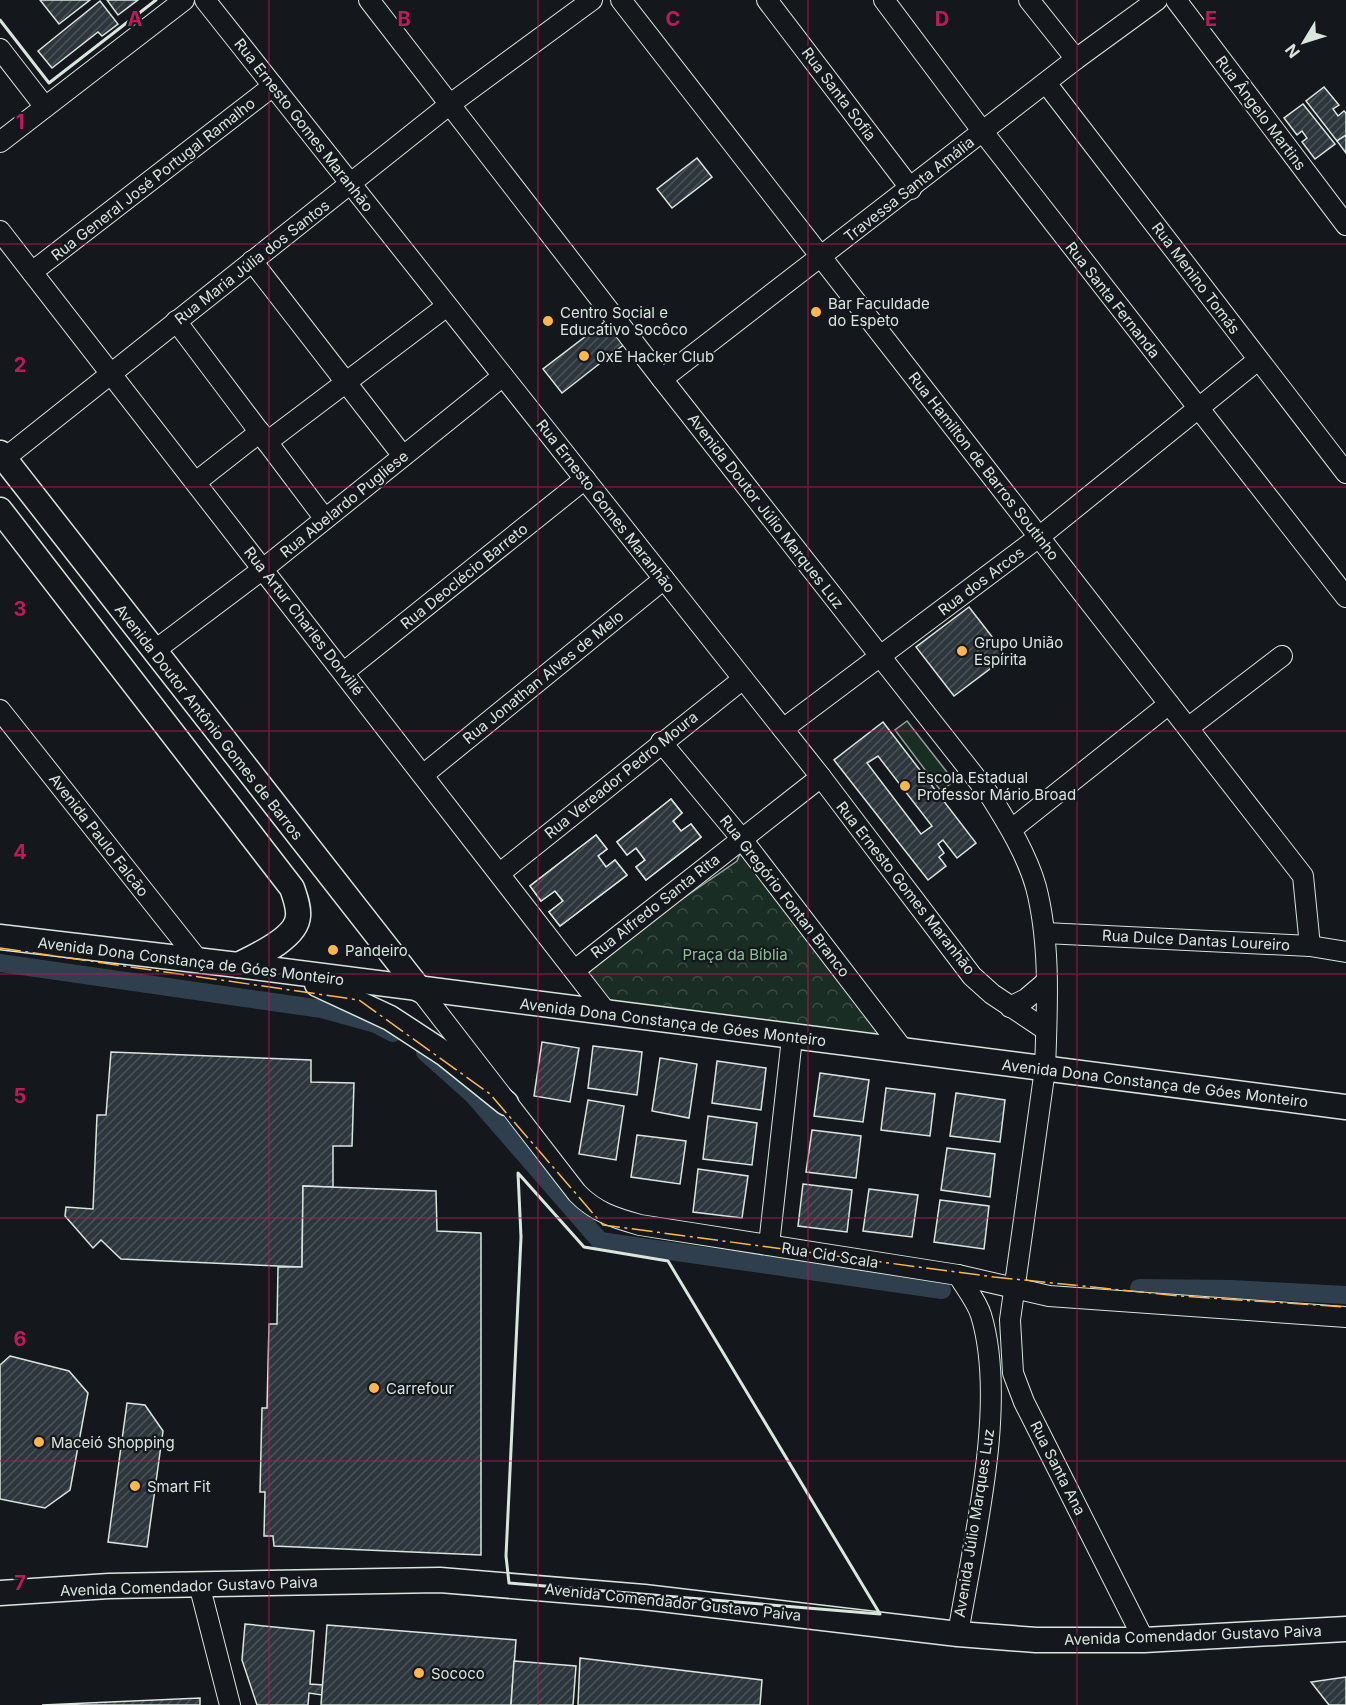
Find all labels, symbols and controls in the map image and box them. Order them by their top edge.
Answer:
text: A [128,7,143,31]
text: B [397,7,411,31]
text: C [666,7,680,31]
text: D [935,7,949,31]
text: E [1205,7,1217,31]
north arrow [1274,12,1334,72]
street label: Rua Ernesto Gomes Maranhão [230,34,378,216]
text: N [1281,40,1304,62]
street label: Rua Santa Sofia [798,44,880,144]
street label: Rua Ângelo Martins [1212,52,1310,174]
street label: Rua General José Portugal Ramalho [47,93,259,265]
text: 1 [16,110,24,134]
street label: Travessa Santa Amália [840,132,978,246]
street label: Rua Maria Júlia dos Santos [171,196,333,328]
street label: Rua Menino Tomás [1148,218,1244,338]
street label: Rua Santa Fernanda [1062,238,1164,362]
place label: Bar Faculdade do Espeto [828,294,930,330]
place label: Centro Social e Educativo Socôco [560,303,688,339]
marker: Bar Faculdade do Espeto [809,305,823,319]
marker: Centro Social e Educativo Socôco [541,314,555,328]
place label: 0xE Hacker Club [596,347,714,366]
marker: 0xE Hacker Club [577,349,591,363]
text: 2 [14,353,26,377]
street label: Rua Hamilton de Barros Soutinho [905,368,1063,564]
street label: Avenida Doutor Júlio Marques Luz [684,410,848,612]
street label: Rua Ernesto Gomes Maranhão [532,415,680,597]
street label: Rua Abelardo Pugliese [276,446,412,562]
street label: Rua Deoclécio Barreto [397,519,531,633]
street label: Rua dos Arcos [934,542,1028,619]
street label: Rua Artur Charles Dorvillé [240,543,368,699]
text: 3 [14,597,26,621]
street label: Avenida Doutor Antônio Gomes de Barros [111,600,307,844]
street label: Rua Jonathan Alves de Melo [459,606,627,748]
place label: Grupo União Espírita [974,633,1063,669]
marker: Grupo União Espírita [955,644,969,658]
street label: Rua Vereador Pedro Moura [541,707,701,843]
place label: Escola Estadual Professor Mário Broad [917,768,1076,804]
street label: Avenida Paulo Falcão [45,770,153,900]
marker: Escola Estadual Professor Mário Broad [898,779,912,793]
street label: Rua Ernesto Gomes Maranhão [832,797,980,979]
street label: Rua Gregório Fontan Branco [716,811,854,981]
text: 4 [13,840,27,864]
street label: Rua Alfredo Santa Rita [587,850,723,962]
street label: Rua Dulce Dantas Loureiro [1102,926,1290,954]
street label: Avenida Dona Constança de Góes Monteiro [37,933,345,989]
place label: Pandeiro [345,941,408,960]
marker: Pandeiro [326,943,340,957]
park label: Praça da Bíblia [682,945,788,964]
street label: Avenida Dona Constança de Góes Monteiro [519,994,827,1050]
street label: Avenida Dona Constança de Góes Monteiro [1001,1055,1309,1111]
text: 5 [14,1084,26,1108]
street label: Rua Cid Scala [780,1238,880,1272]
text: 6 [14,1327,27,1351]
place label: Carrefour [386,1379,454,1398]
marker: Carrefour [367,1381,381,1395]
street label: Rua Santa Ana [1026,1418,1090,1518]
street label: Avenida Júlio Marques Luz [950,1427,998,1619]
place label: Maceió Shopping [51,1433,175,1452]
marker: Maceió Shopping [32,1435,46,1449]
place label: Smart Fit [147,1477,211,1496]
marker: Smart Fit [128,1479,142,1493]
text: 7 [14,1571,26,1595]
street label: Avenida Comendador Gustavo Paiva [60,1572,318,1600]
street label: Avenida Comendador Gustavo Paiva [544,1579,802,1625]
street label: Avenida Comendador Gustavo Paiva [1064,1621,1322,1649]
place label: Sococo [431,1664,485,1683]
marker: Sococo [412,1666,426,1680]

